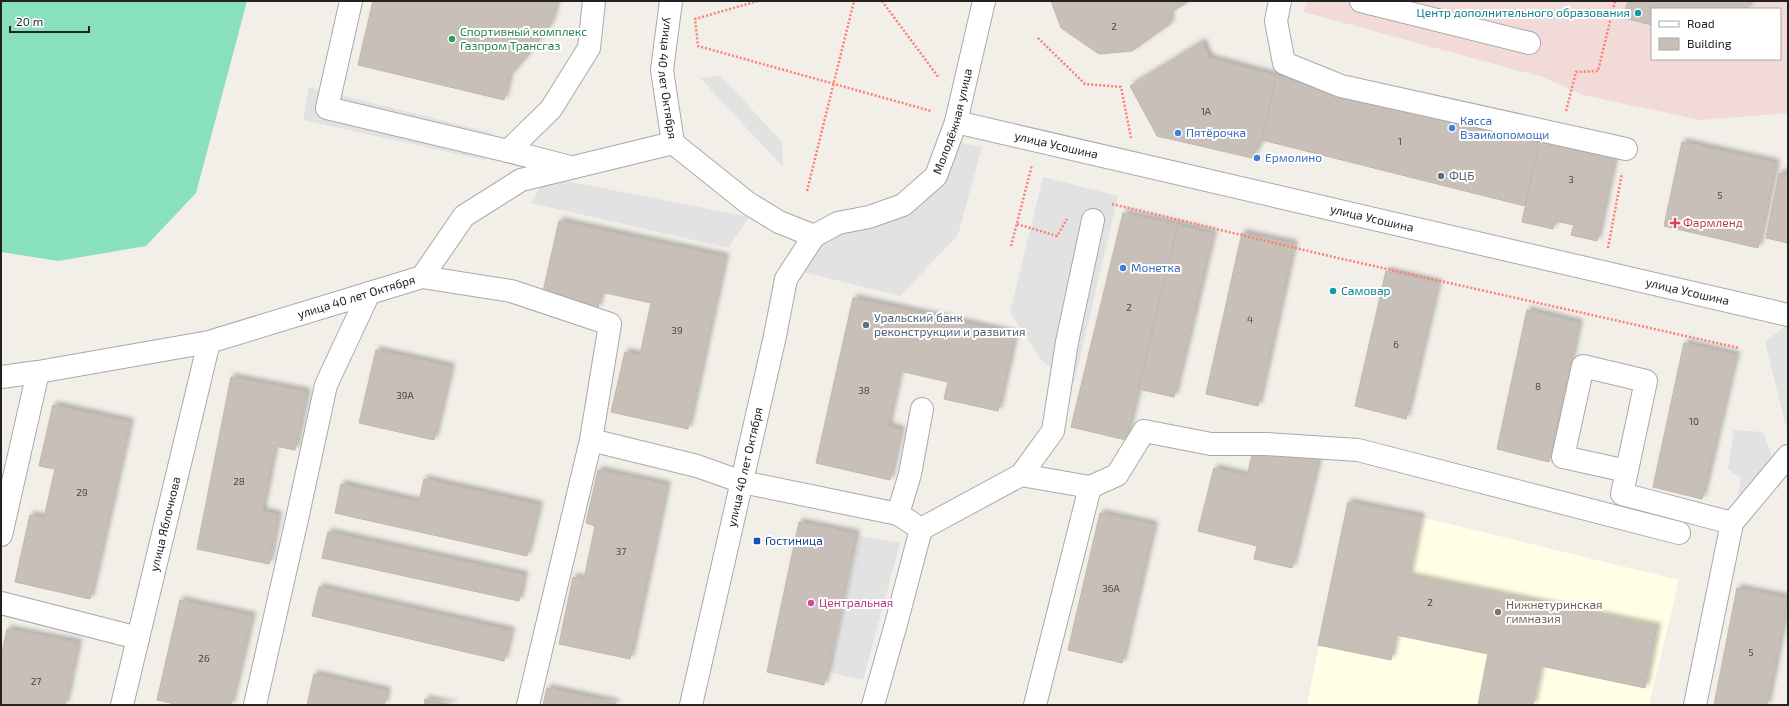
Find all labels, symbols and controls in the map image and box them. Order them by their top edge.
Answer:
place label: Центр дополнительного образования [1416,5,1630,19]
scale bar [10,8,89,34]
marker: Центр дополнительного образования [1633,8,1643,18]
legend [1651,8,1781,60]
text: 20 m [16,14,43,28]
text: Road [1687,16,1715,30]
street label: улица 40 лет Октября [656,17,680,140]
house number: 2 [1111,20,1117,32]
place label: Спортивный комплекс Газпром Трансгаз [460,24,587,52]
marker: Спортивный комплекс Газпром Трансгаз [447,34,457,44]
text: Building [1687,36,1732,50]
street label: Молодёжная улица [929,67,974,176]
house number: 1А [1201,105,1212,117]
place label: Касса Взаимопомощи [1460,113,1549,141]
marker: Касса Взаимопомощи [1447,123,1457,133]
place label: Пятёрочка [1186,125,1246,139]
street label: улица Усошина [1013,128,1100,161]
marker: Пятёрочка [1173,128,1183,138]
house number: 1 [1398,135,1402,147]
place label: Ермолино [1265,150,1322,164]
marker: Ермолино [1252,153,1262,163]
place label: ФЦБ [1449,168,1474,182]
marker: ФЦБ [1436,171,1446,181]
house number: 3 [1568,173,1574,185]
house number: 5 [1717,189,1723,201]
street label: улица Усошина [1329,201,1415,234]
place label: Фармленд [1683,215,1743,229]
marker: Фармленд [1670,218,1680,228]
place label: Монетка [1131,260,1181,274]
marker: Монетка [1118,263,1128,273]
street label: улица 40 лет Октября [295,272,417,322]
street label: улица Усошина [1644,274,1731,307]
place label: Самовар [1341,283,1391,297]
marker: Самовар [1328,286,1338,296]
house number: 2 [1126,301,1132,313]
place label: Уральский банк реконструкции и развития [874,310,1026,339]
house number: 4 [1247,313,1253,325]
marker: Уральский банк реконструкции и развития [861,320,871,330]
house number: 39 [671,324,683,336]
house number: 6 [1393,338,1399,350]
house number: 8 [1535,380,1541,392]
house number: 38 [858,384,870,396]
house number: 39А [396,389,415,401]
street label: улица 40 лет Октября [724,406,765,528]
house number: 10 [1689,415,1699,427]
street label: улица Яблочкова [146,475,182,573]
house number: 28 [233,475,245,487]
house number: 29 [76,486,88,498]
place label: Гостиница [765,533,823,547]
marker: Гостиница [752,536,762,546]
house number: 37 [616,545,626,557]
house number: 36А [1102,582,1121,594]
place label: Центральная [819,595,893,609]
house number: 2 [1427,596,1433,608]
place label: Нижнетуринская гимназия [1506,597,1603,625]
marker: Центральная [806,598,816,608]
marker: Нижнетуринская гимназия [1493,607,1503,617]
house number: 5 [1748,646,1754,658]
house number: 26 [198,652,210,664]
house number: 27 [31,675,41,687]

